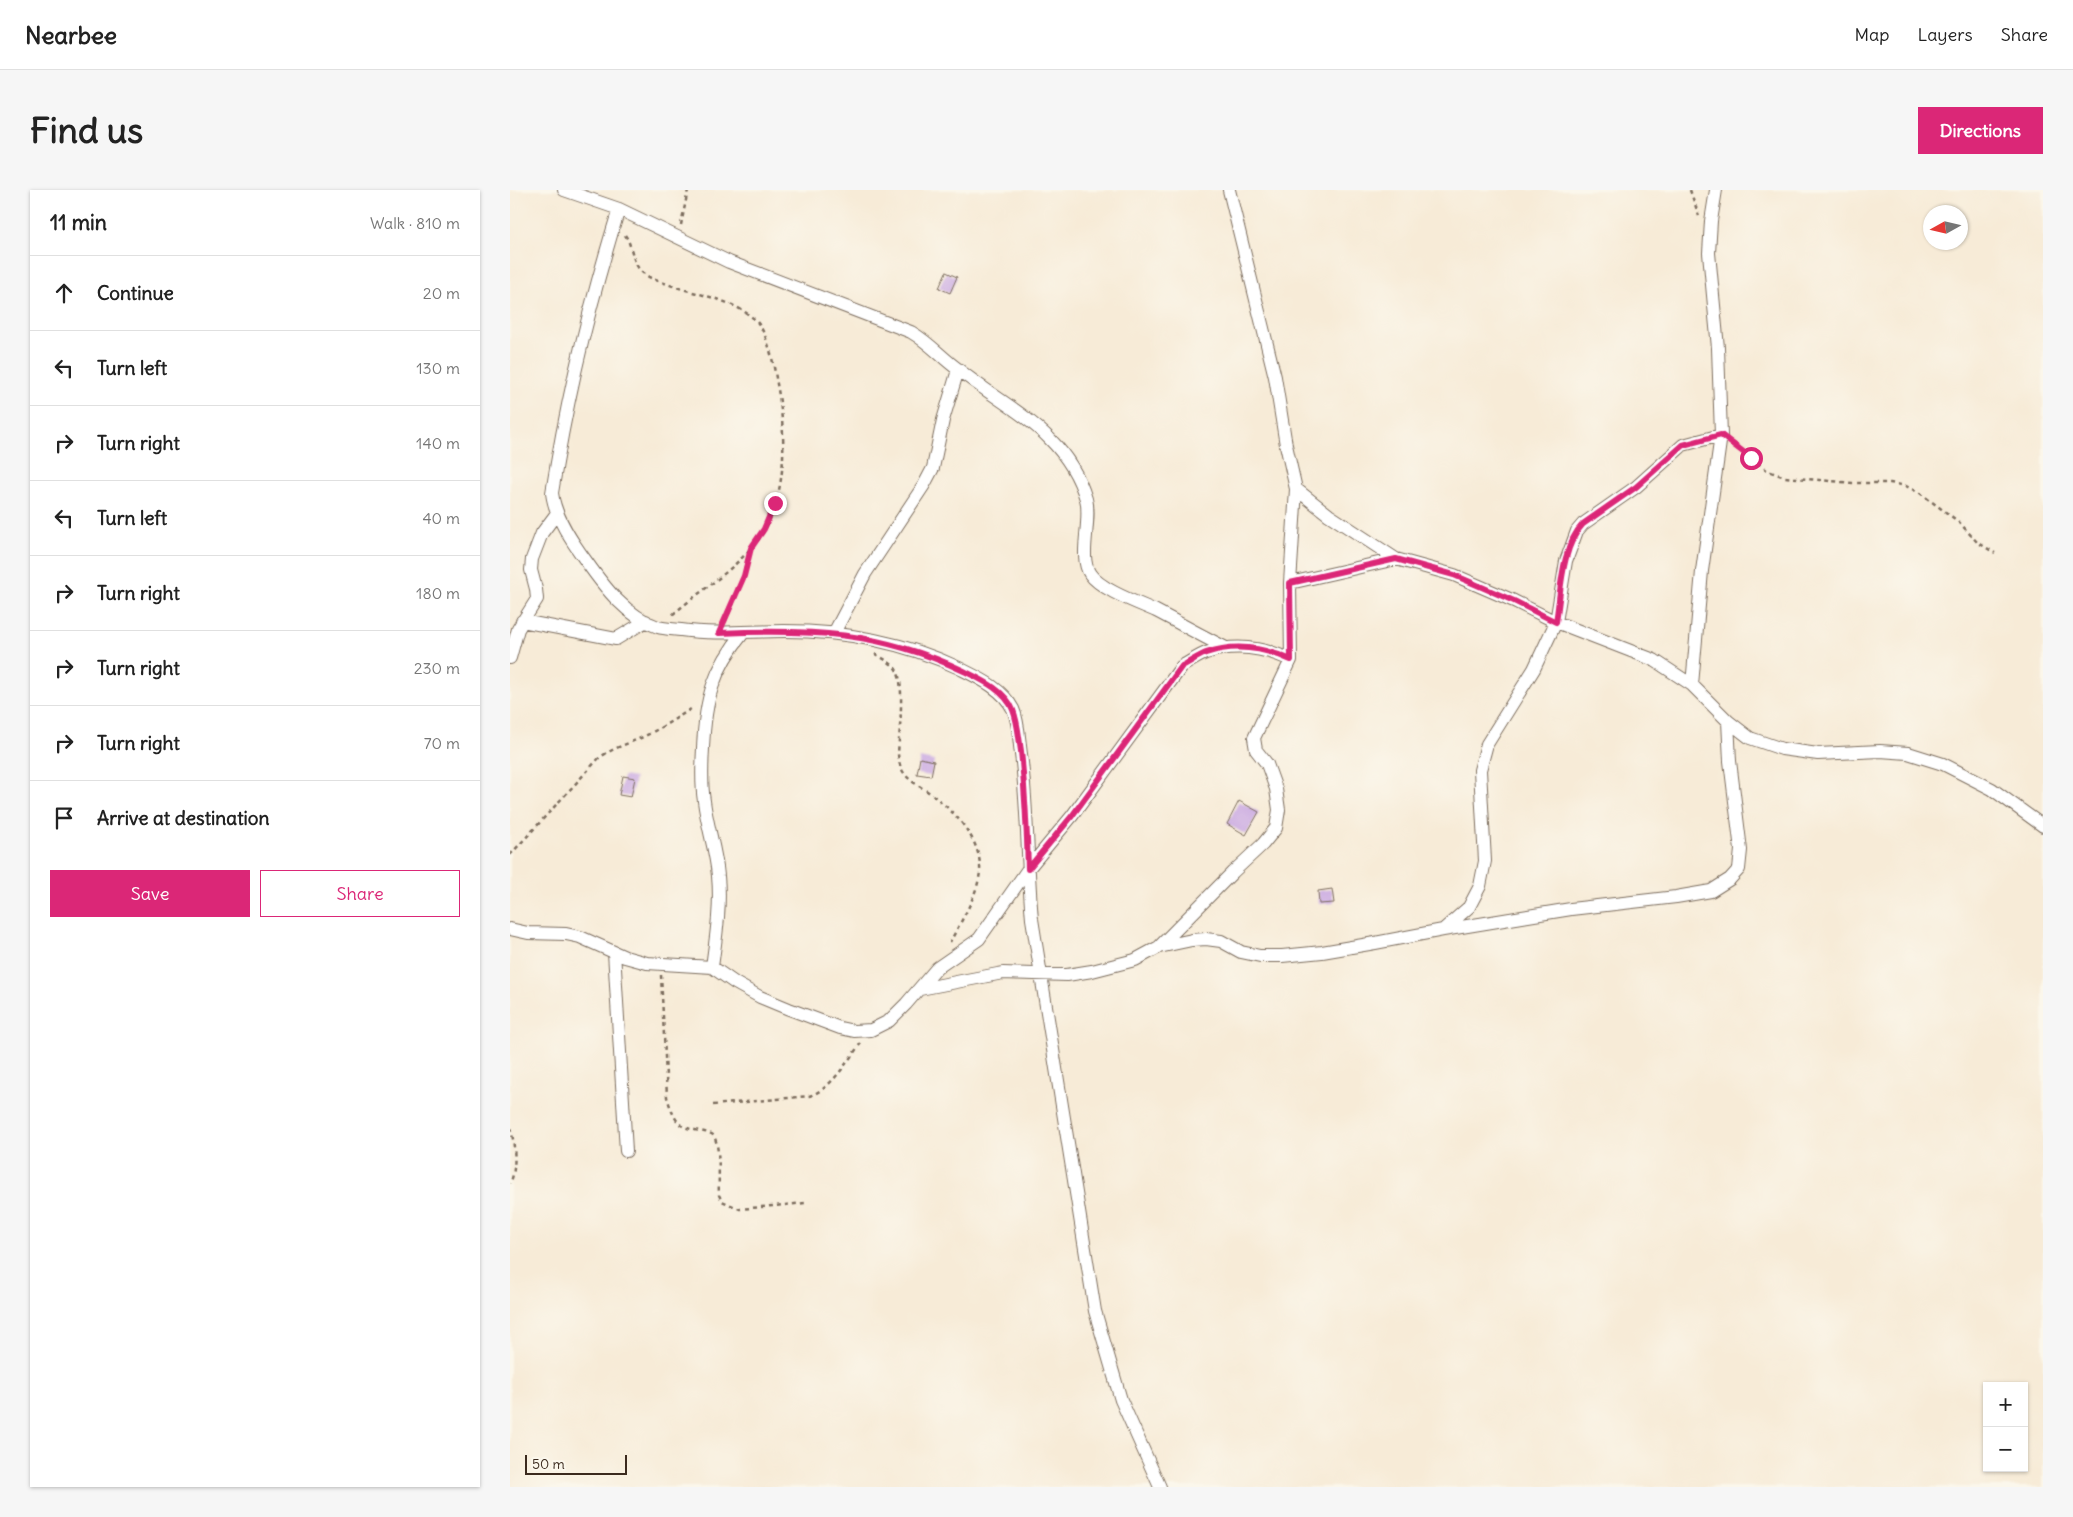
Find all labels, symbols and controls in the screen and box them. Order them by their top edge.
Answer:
text: Nearbee [25,20,117,50]
text: Map [1854,23,1889,46]
text: Layers [1917,23,1973,46]
text: Share [2001,23,2048,46]
button: Directions [1918,107,2043,154]
text: Find us [30,108,143,152]
north arrow [1923,205,1968,250]
text: 11 min [50,209,107,236]
text: Walk · 810 m [370,213,460,233]
icon: ahead [50,279,78,307]
text: Continue [97,281,174,305]
text: 20 m [423,283,460,303]
icon: left [50,354,78,382]
text: Turn left [97,356,167,380]
text: 130 m [416,358,460,378]
icon: right [50,429,78,457]
text: Turn right [97,431,180,455]
text: 140 m [416,433,460,453]
route start [1740,447,1763,470]
route end [764,492,787,515]
icon: left [50,504,78,532]
text: Turn left [97,506,167,530]
text: 40 m [422,508,460,528]
icon: right [50,579,78,607]
text: Turn right [97,581,180,605]
text: 180 m [416,583,460,603]
icon: right [50,654,78,682]
text: Turn right [97,656,180,680]
text: 230 m [414,658,460,678]
icon: right [50,729,78,757]
text: Turn right [97,731,180,755]
text: 70 m [424,733,460,753]
icon: arrive [50,804,78,832]
text: Arrive at destination [97,806,270,830]
button: Save [50,870,250,917]
button: Share [260,870,460,917]
map controls [1983,1382,2028,1472]
button: + [1983,1382,2028,1427]
button: − [1983,1427,2028,1472]
scale bar [525,1452,628,1475]
text: 50 m [532,1455,565,1473]

